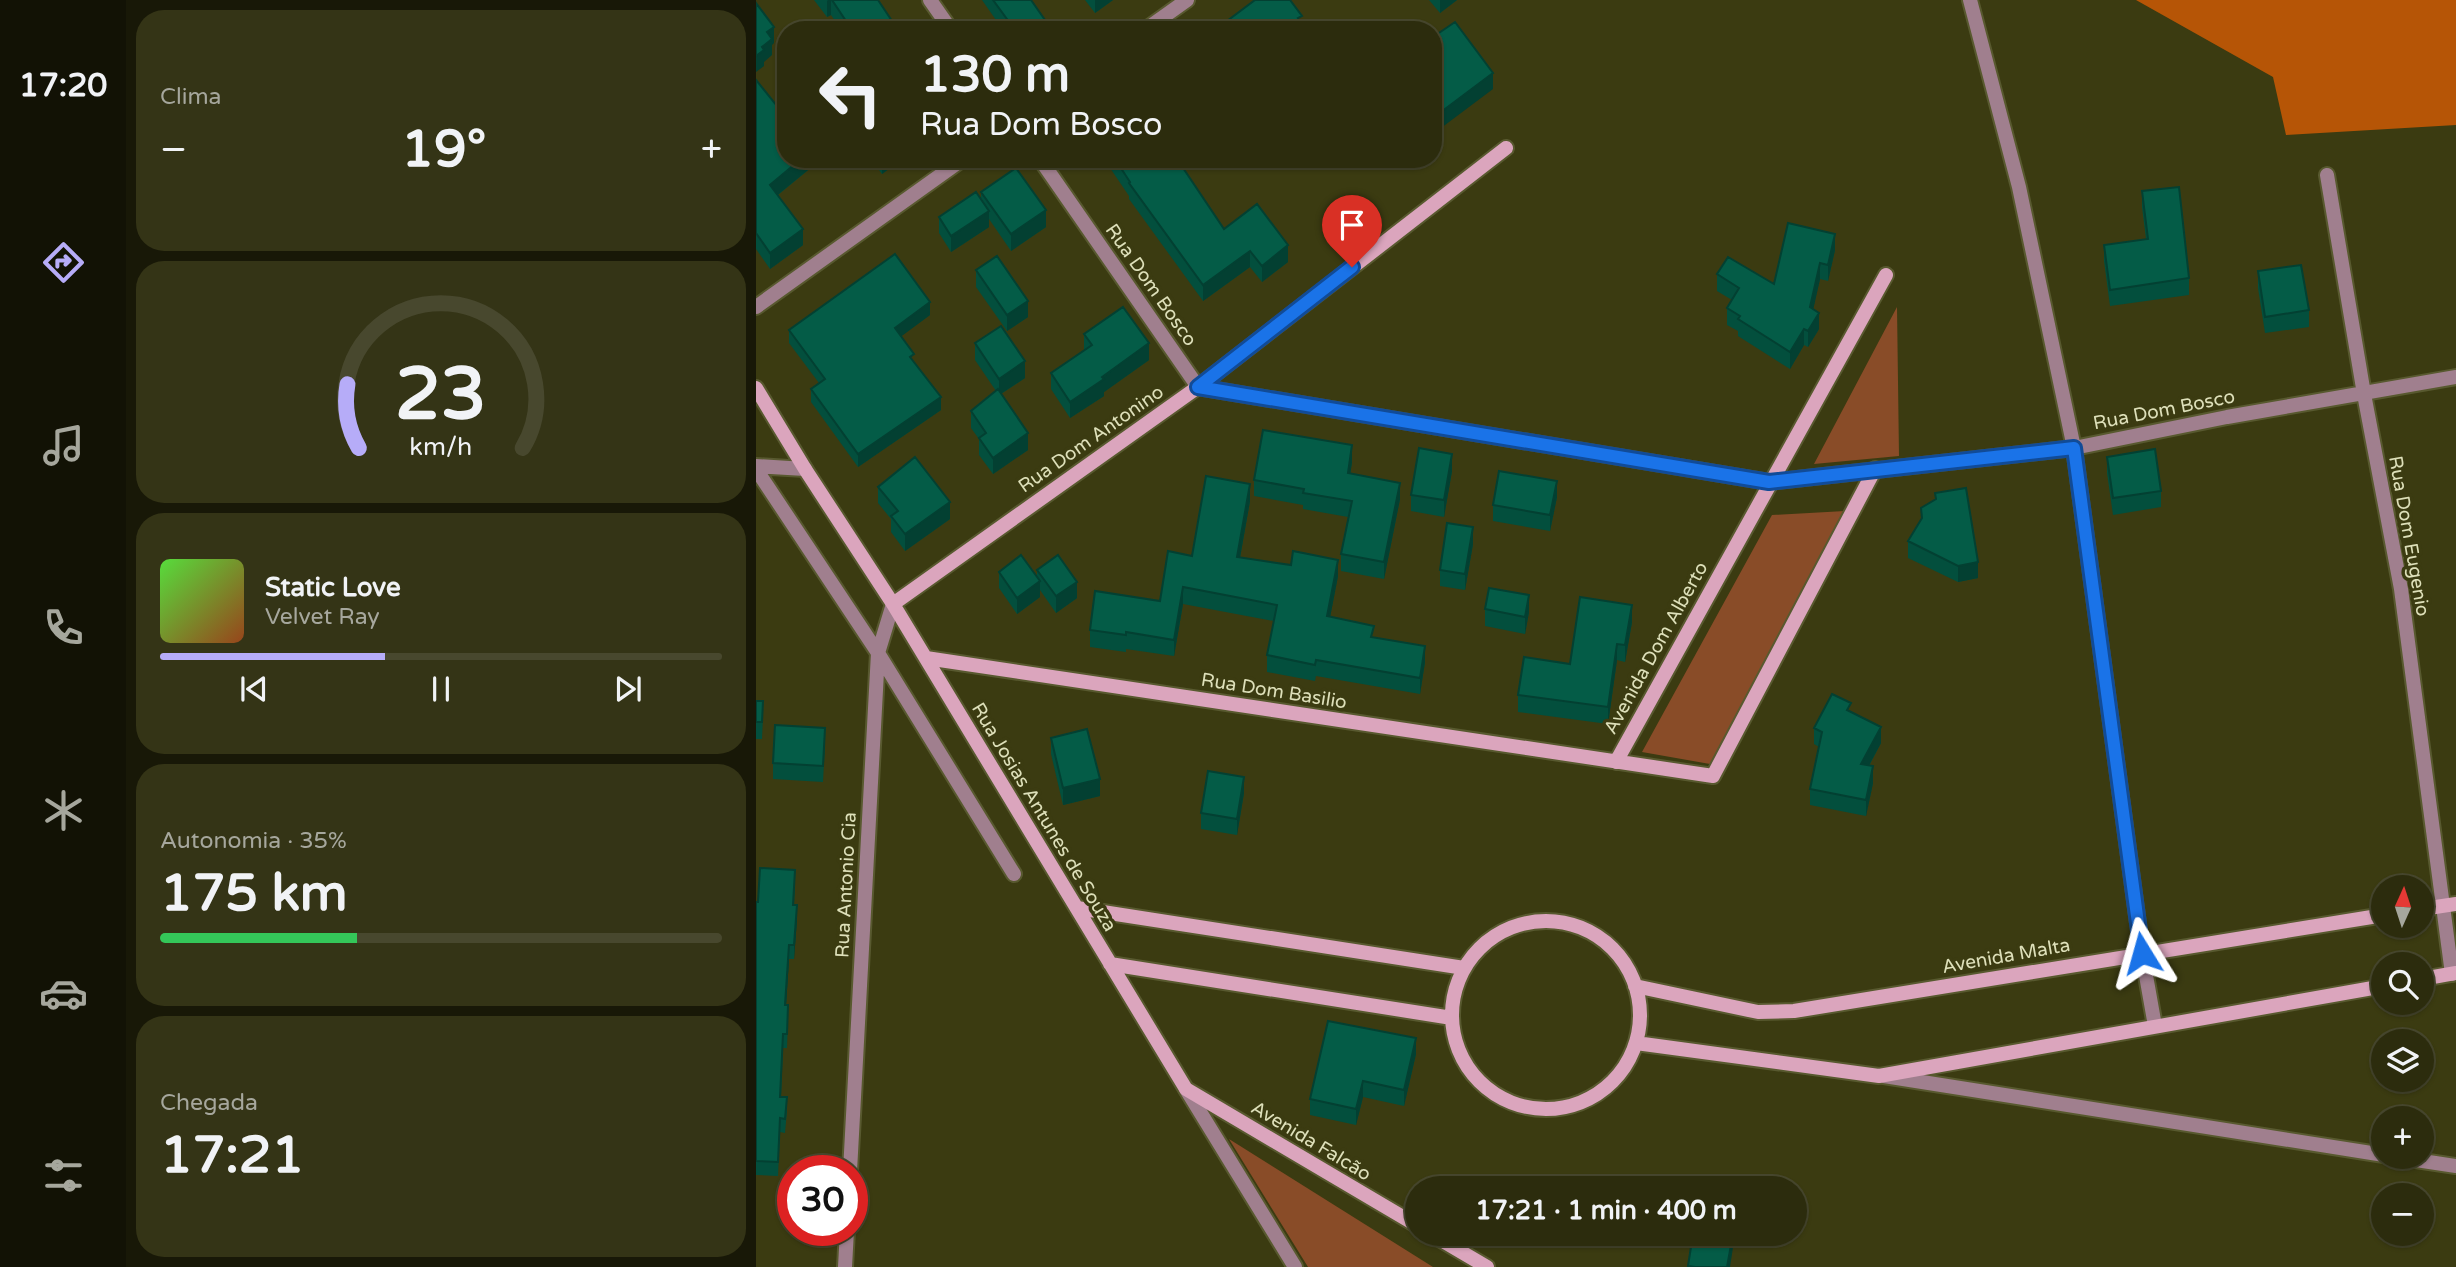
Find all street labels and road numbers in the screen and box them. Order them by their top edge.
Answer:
street label: Rua Dom Bosco [1101,220,1201,350]
street label: Rua Dom Antonino [1014,381,1168,497]
street label: Rua Dom Bosco [2091,385,2237,435]
street label: Rua Dom Eugenio [2384,454,2434,618]
street label: Avenida Dom Alberto [1599,558,1713,738]
street label: Rua Dom Basilio [1200,669,1348,713]
street label: Rua Josias Antunes de Souza [967,699,1121,935]
street label: Rua Antonio Cia [831,811,861,959]
street label: Avenida Malta [1940,934,2072,978]
street label: Avenida Falcão [1247,1097,1375,1185]

